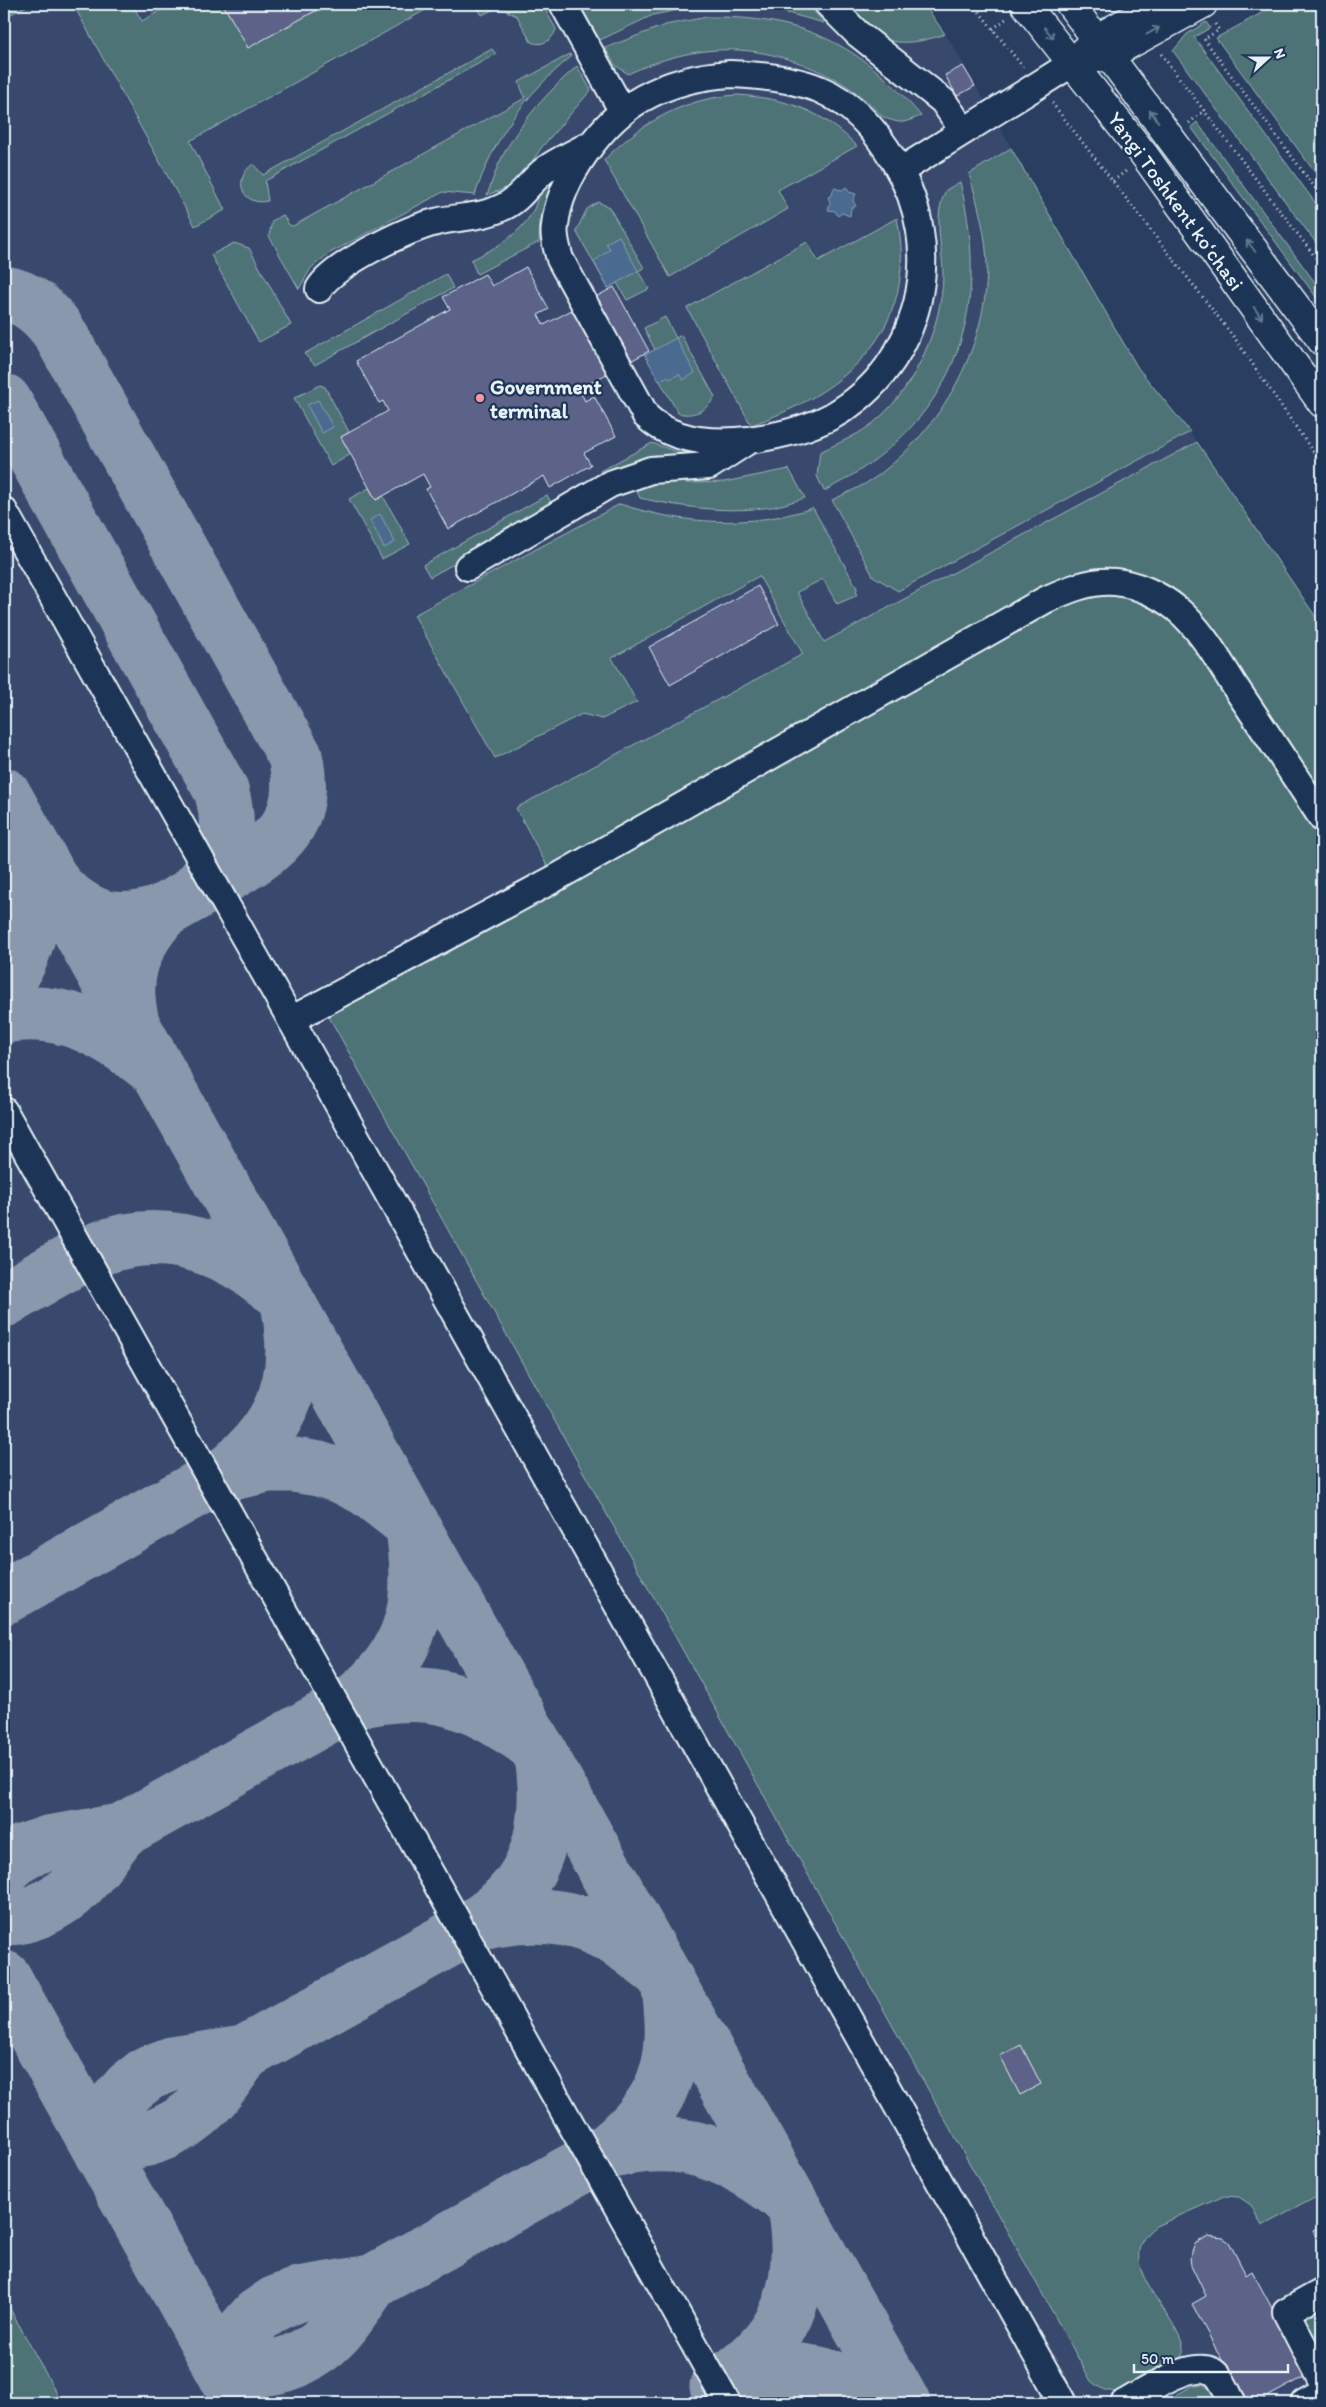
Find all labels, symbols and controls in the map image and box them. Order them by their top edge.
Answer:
one-way arrow [1145,26,1159,36]
one-way arrow [1044,27,1055,40]
north arrow [1244,32,1294,82]
text: N [1270,46,1289,61]
street label: Yangi Toshkent ko‘chasi [1103,107,1249,295]
one-way arrow [1149,110,1160,123]
one-way arrow [1246,239,1256,253]
one-way arrow [1253,306,1263,320]
place label: Government terminal [490,374,602,423]
marker: Government terminal [474,392,486,404]
scale bar [1134,2342,1287,2374]
text: 50 m [1141,2350,1174,2368]

